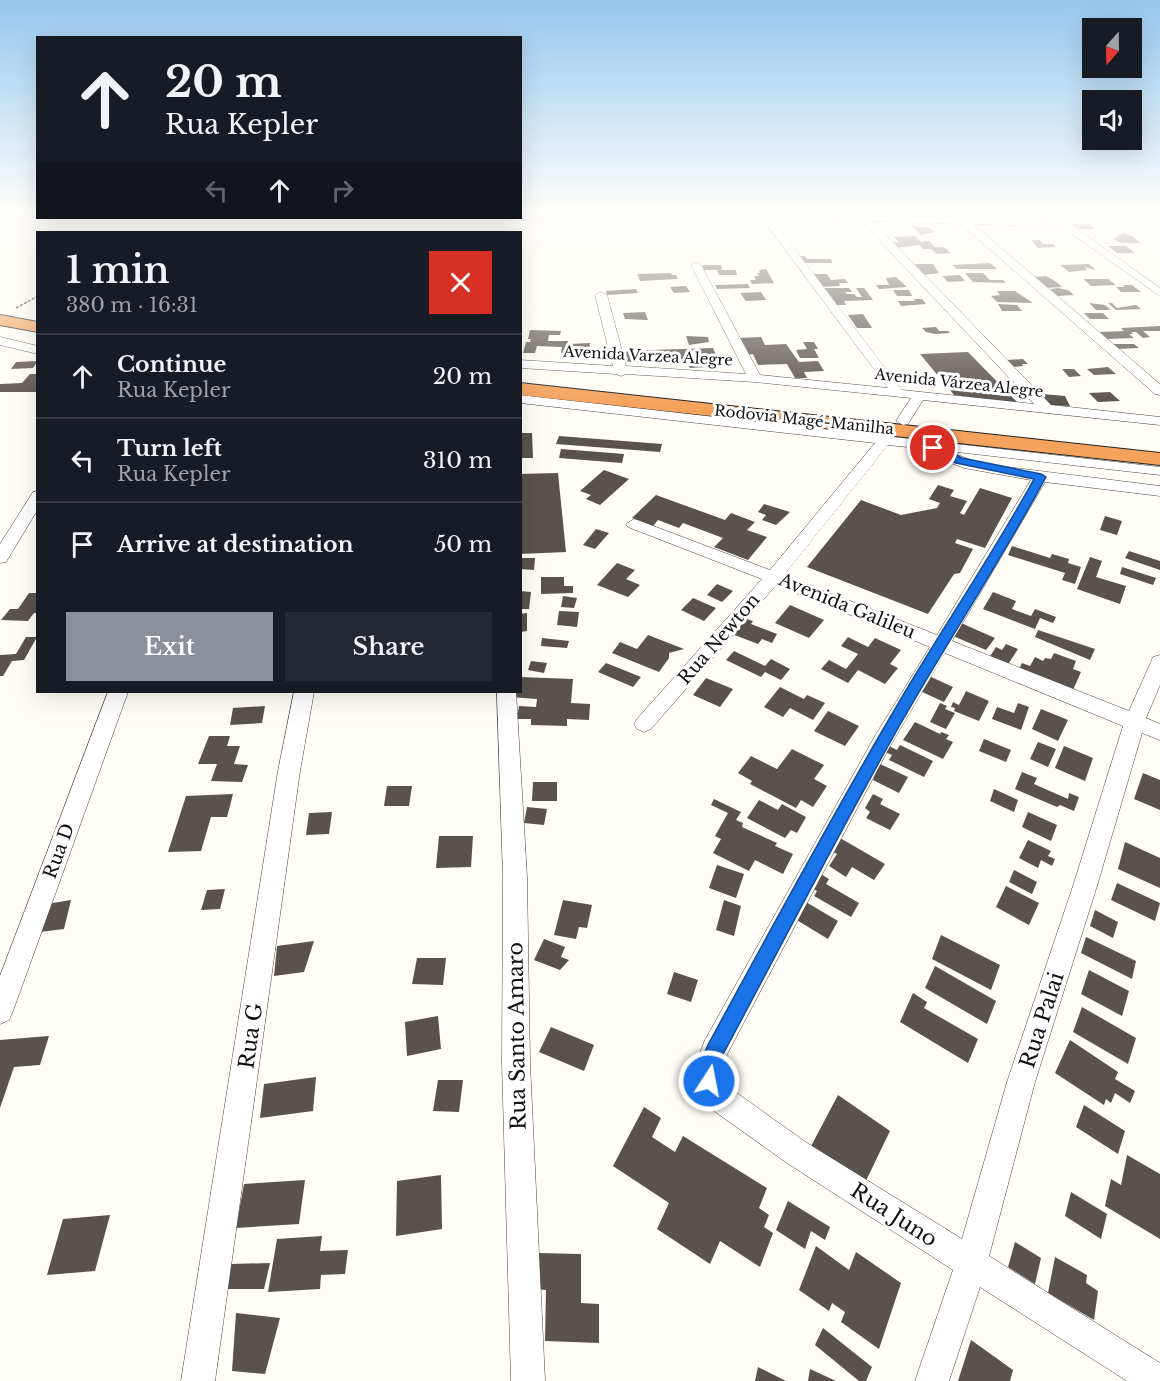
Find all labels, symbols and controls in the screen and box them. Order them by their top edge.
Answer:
north arrow [1082,18,1142,78]
map controls [1082,18,1142,150]
text: 20 m [165,56,282,108]
icon: ahead [66,60,144,138]
button: sound [1082,90,1142,150]
text: Rua Kepler [165,108,318,141]
icon: left [200,174,233,207]
icon: ahead [263,174,296,207]
icon: right [326,174,359,207]
text: 1 min [66,248,170,293]
button: close [429,251,492,314]
text: 380 m · 16:31 [66,293,198,317]
street label: Avenida Varzea Alegre [562,342,733,369]
text: Continue [117,351,226,378]
icon: ahead [66,360,99,393]
text: 20 m [433,363,492,390]
street label: Avenida Várzea Alegre [873,364,1044,401]
text: Rua Kepler [117,378,230,402]
street label: Rodovia Magé-Manilha [713,401,895,438]
pin [907,422,958,473]
icon: arrive [916,431,949,464]
text: Turn left [117,435,222,462]
icon: left [66,444,99,477]
text: 310 m [423,447,492,474]
text: Rua Kepler [117,462,230,486]
icon: arrive [66,528,99,561]
text: Arrive at destination [117,531,354,558]
text: 50 m [434,531,492,558]
street label: Avenida Galileu [775,568,918,643]
street label: Rua Newton [674,589,764,689]
button: Exit [66,612,273,681]
button: Share [285,612,492,681]
street label: Rua D [39,820,79,882]
street label: Rua Santo Amaro [502,942,532,1130]
street label: Rua Palai [1014,969,1070,1071]
street label: Rua G [234,1001,268,1071]
position arrow [677,1049,741,1113]
street label: Rua Juno [846,1177,942,1253]

